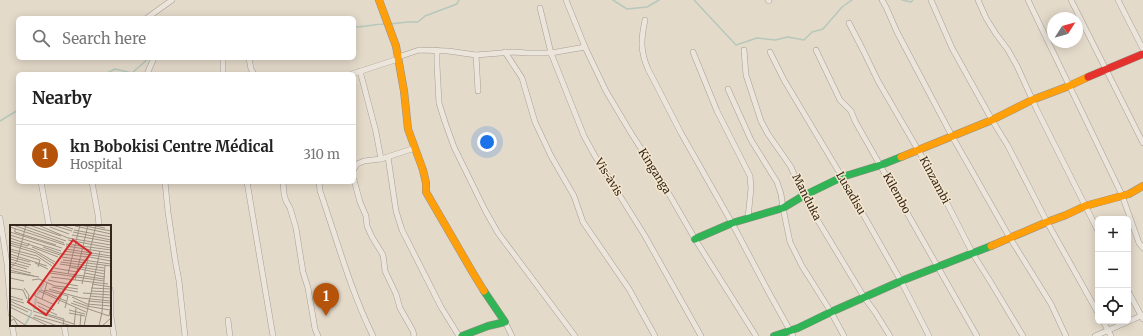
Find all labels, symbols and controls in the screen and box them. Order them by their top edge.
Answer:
north arrow [1047,12,1083,48]
search box [16,16,356,60]
icon: search [30,27,52,49]
text: Search here [62,29,146,48]
text: Nearby [32,87,92,109]
your location [477,132,497,152]
text: kn Bobokisi Centre Médical [70,137,274,156]
text: 1 [42,146,48,163]
text: 310 m [303,146,340,163]
street label: Kinganga [636,146,674,196]
street label: Kinzambi [917,154,954,207]
street label: Vis-àvis [591,155,626,198]
text: Hospital [70,156,122,173]
street label: Lusadisu [833,169,869,217]
street label: Kilembo [880,170,914,216]
street label: Manduka [789,171,825,223]
map controls [1095,216,1131,324]
button: + [1095,216,1131,252]
inset map [10,225,111,326]
button: − [1095,252,1131,288]
pin: 1 [313,283,339,316]
button: locate [1095,288,1131,324]

